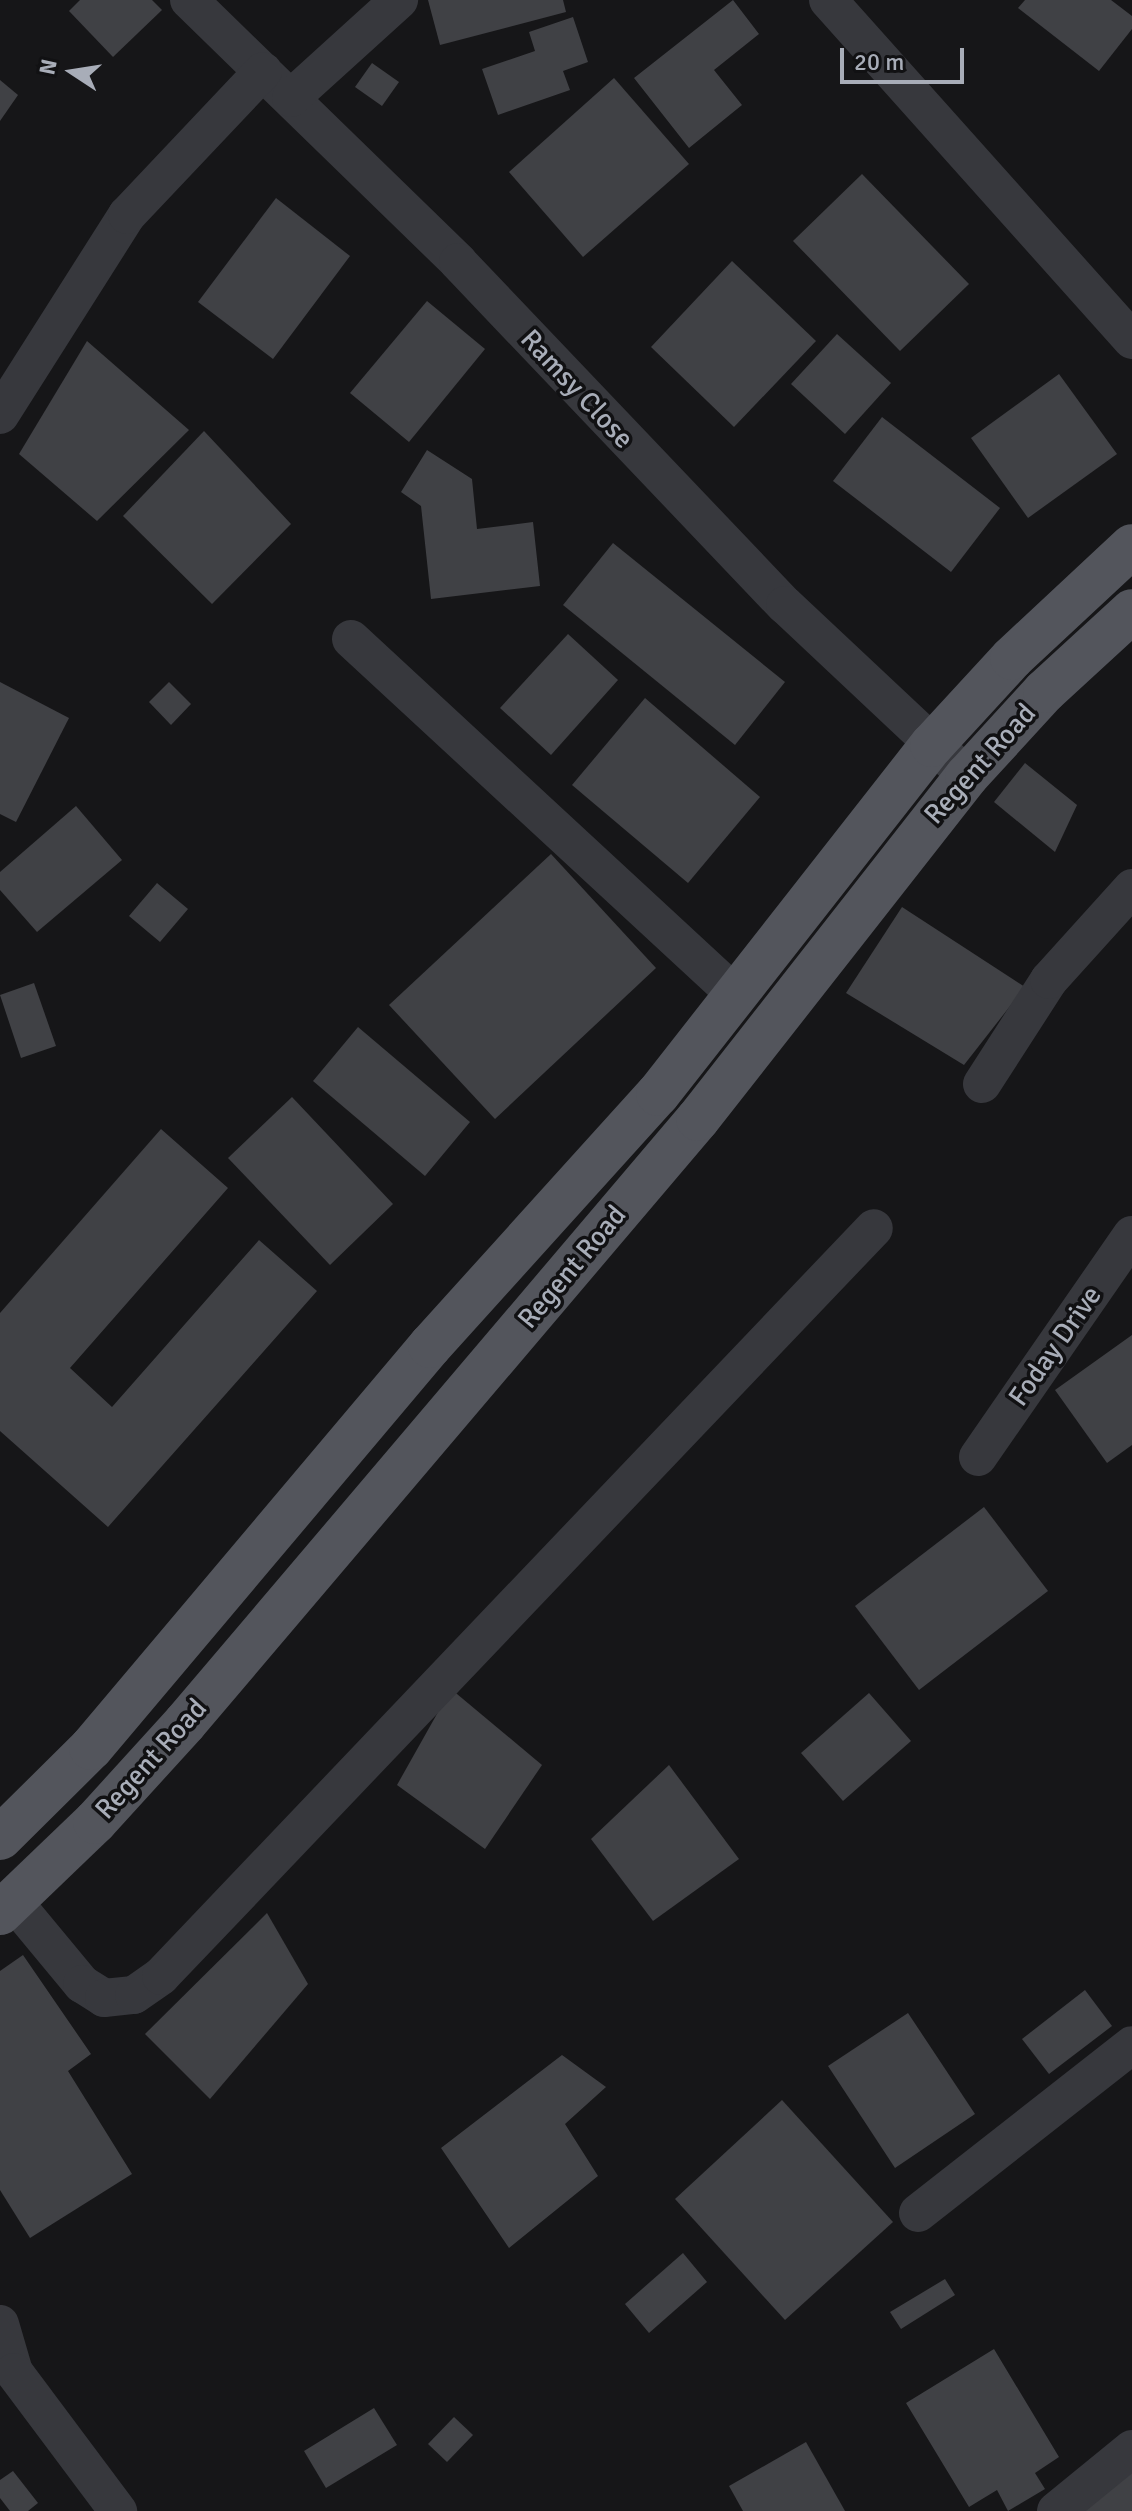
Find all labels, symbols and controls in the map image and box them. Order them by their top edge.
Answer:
north arrow [32,32,112,112]
scale bar [844,32,968,82]
text: 20 m [854,47,904,77]
text: N [33,57,63,77]
street label: Ramsy Close [513,323,641,455]
street label: Regent Road [917,697,1043,831]
street label: Regent Road [511,1199,633,1335]
street label: Foday Drive [1001,1279,1109,1413]
street label: Regent Road [88,1692,214,1826]

